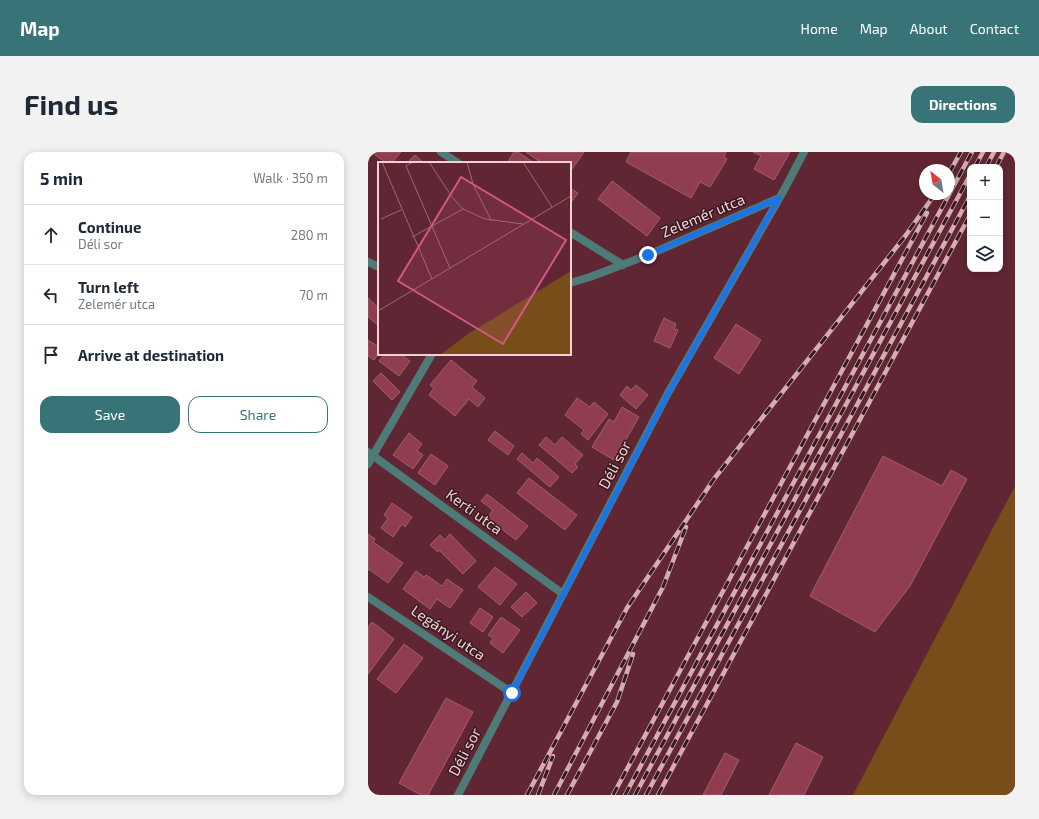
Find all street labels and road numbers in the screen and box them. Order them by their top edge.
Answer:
street label: Zelemér utca [658,189,747,241]
street label: Déli sor [594,437,634,492]
street label: Kerti utca [443,485,506,538]
street label: Legányi utca [408,601,489,664]
street label: Déli sor [444,724,484,779]

